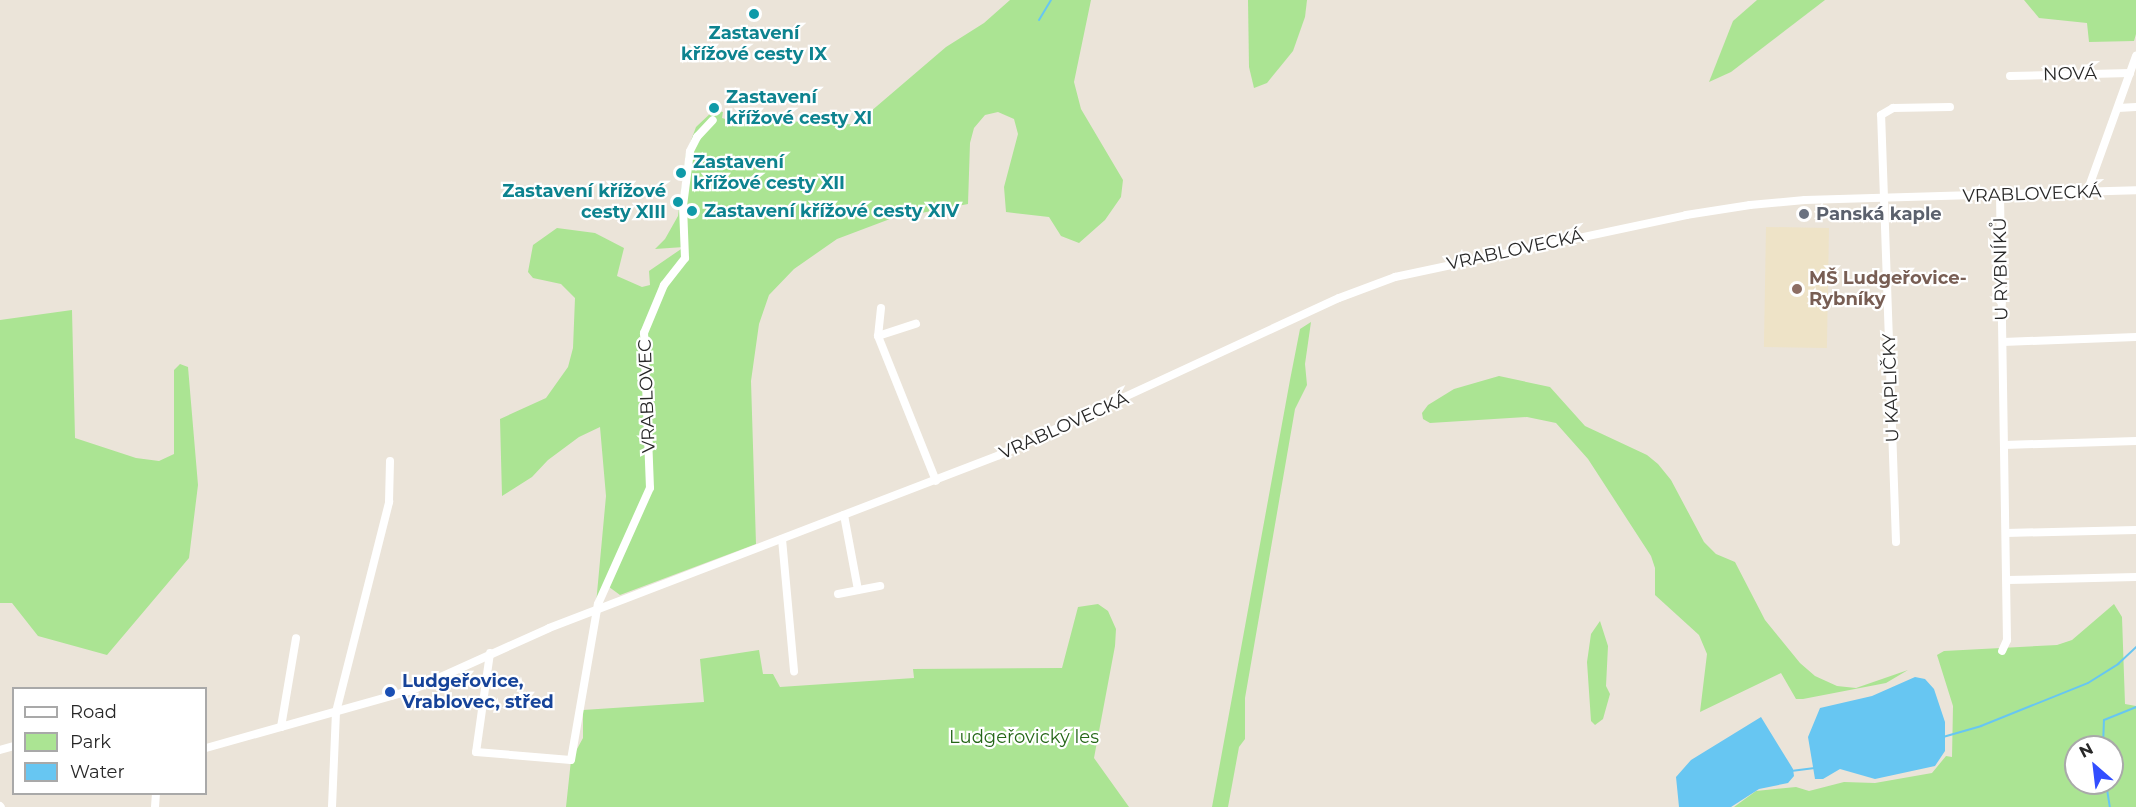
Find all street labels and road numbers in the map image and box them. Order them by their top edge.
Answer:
street label: NOVÁ [2043,63,2097,85]
street label: VRABLOVECKÁ [1962,181,2102,207]
street label: U RYBNÍKŮ [1989,217,2013,321]
street label: VRABLOVECKÁ [1445,225,1585,275]
street label: U KAPLIČKY [1878,333,1904,443]
street label: VRABLOVEC [634,339,660,453]
street label: VRABLOVECKÁ [996,388,1132,464]

